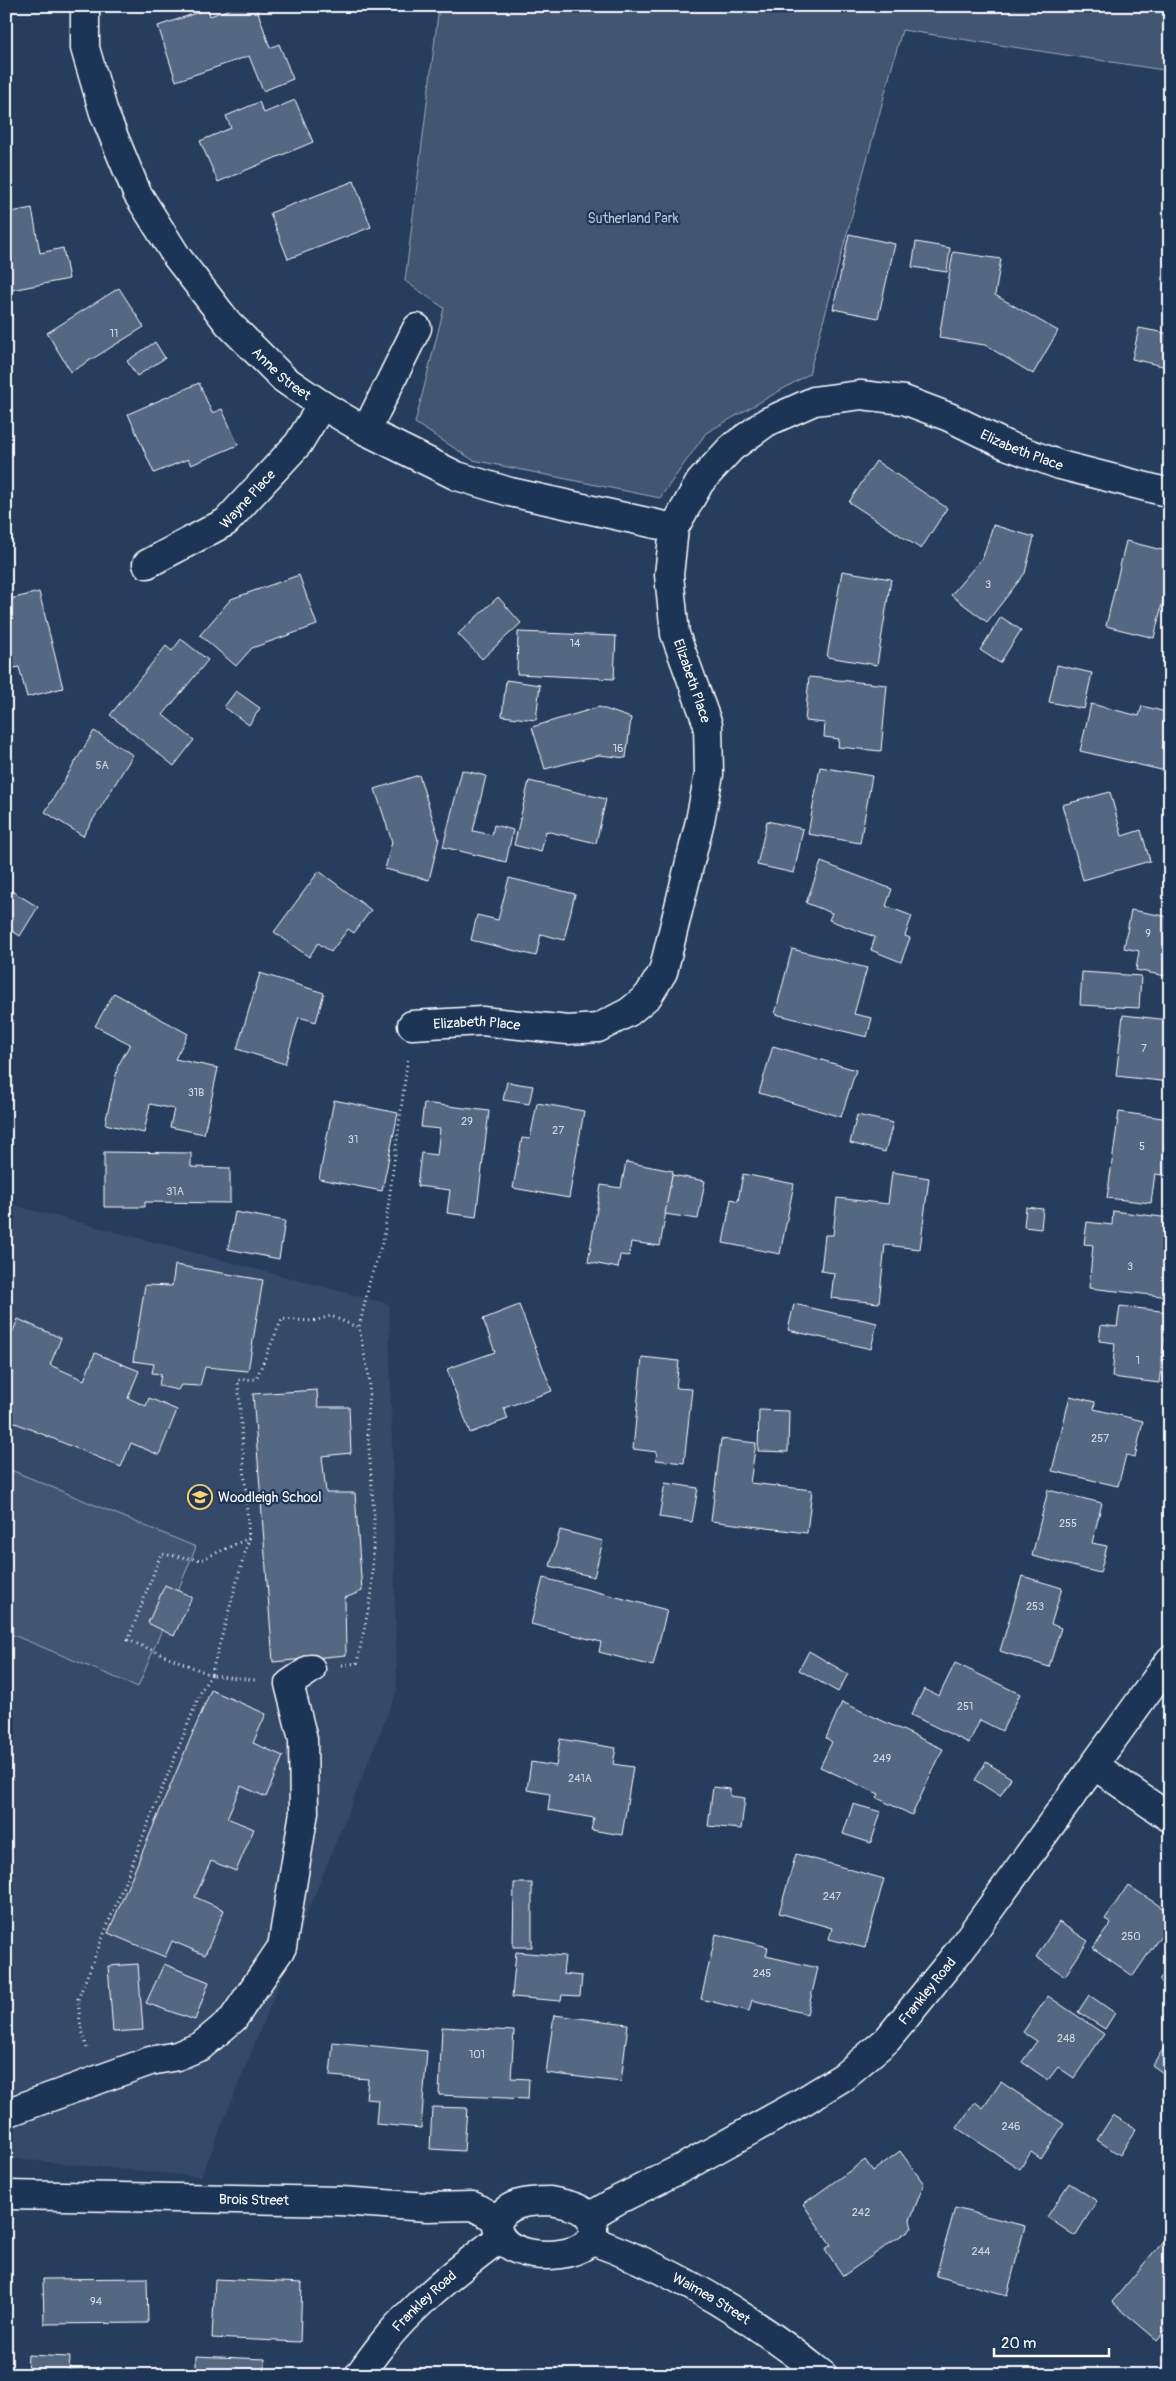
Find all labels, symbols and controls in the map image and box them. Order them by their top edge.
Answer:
park label: Sutherland Park [587,210,679,227]
house number: 11 [110,327,118,340]
street label: Anne Street [248,343,315,404]
street label: Elizabeth Place [978,425,1066,474]
street label: Wayne Place [216,466,279,532]
house number: 3 [985,578,991,591]
house number: 14 [570,637,581,650]
street label: Elizabeth Place [670,637,714,725]
house number: 16 [613,742,623,755]
house number: 5A [95,759,109,772]
house number: 9 [1145,927,1151,940]
street label: Elizabeth Place [433,1012,521,1033]
house number: 7 [1141,1042,1147,1055]
house number: 31B [188,1086,204,1099]
house number: 29 [461,1115,473,1128]
house number: 27 [552,1124,564,1137]
house number: 31 [348,1133,358,1146]
house number: 5 [1139,1140,1145,1153]
house number: 31A [166,1185,184,1198]
house number: 3 [1127,1260,1133,1273]
house number: 1 [1136,1354,1140,1367]
house number: 257 [1091,1432,1109,1445]
school or university icon: Woodleigh School [187,1484,213,1510]
place label: Woodleigh School [218,1489,322,1506]
house number: 255 [1059,1517,1077,1530]
house number: 253 [1026,1600,1044,1613]
house number: 251 [957,1700,973,1713]
house number: 249 [873,1752,891,1765]
house number: 241A [568,1772,592,1785]
house number: 247 [823,1890,841,1903]
house number: 250 [1121,1930,1141,1943]
street label: Frankley Road [895,1954,959,2028]
house number: 245 [753,1967,771,1980]
house number: 248 [1057,2032,1075,2045]
house number: 101 [469,2048,485,2061]
house number: 246 [1002,2120,1020,2133]
street label: Brois Street [219,2190,289,2209]
house number: 242 [852,2206,870,2219]
house number: 244 [972,2245,991,2258]
street label: Frankley Road [388,2267,460,2335]
street label: Waimea Street [670,2269,754,2328]
house number: 94 [90,2295,103,2308]
scale bar [994,2326,1108,2358]
text: 20 m [1001,2334,1036,2353]

